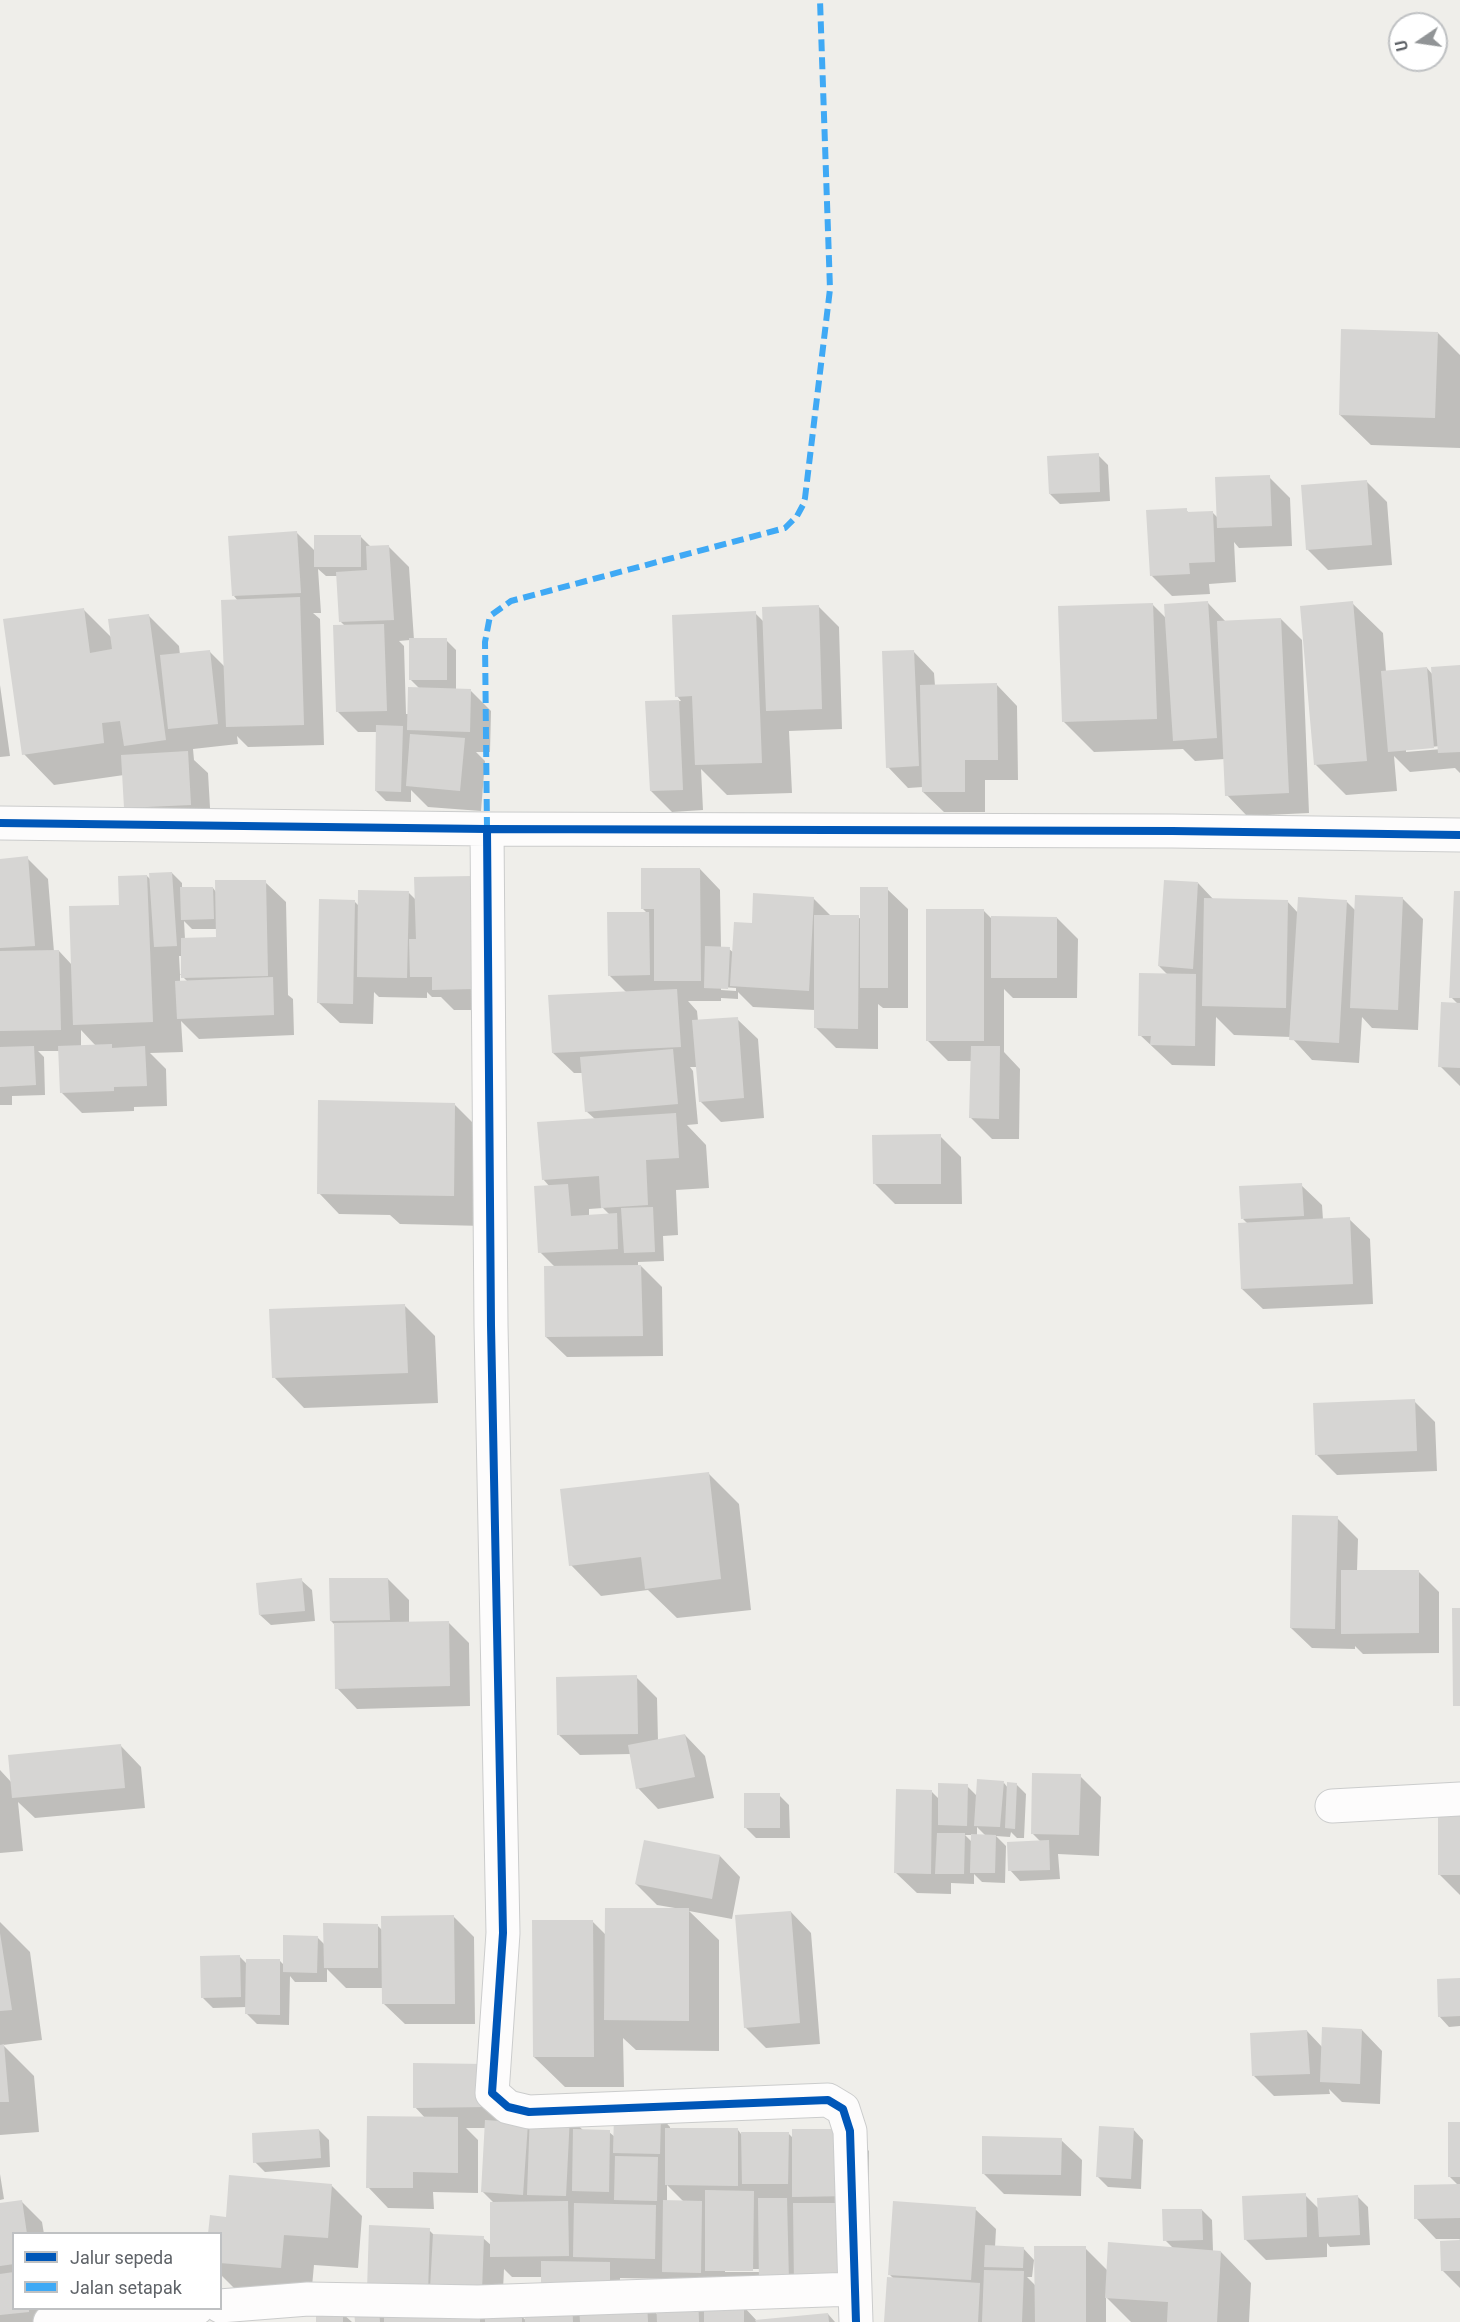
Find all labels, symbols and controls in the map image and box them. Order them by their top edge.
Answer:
north arrow [1388,12,1448,72]
text: U [1391,38,1412,53]
legend [12,2232,222,2310]
text: Jalur sepeda [70,2247,173,2268]
text: Jalan setapak [70,2277,182,2298]

